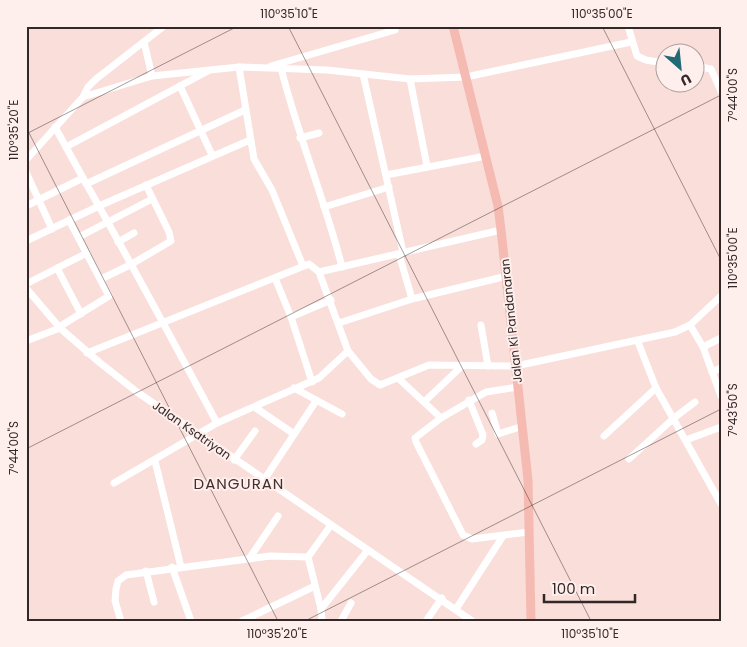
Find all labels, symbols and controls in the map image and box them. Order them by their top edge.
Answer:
text: 110°35'10"E [260,5,318,22]
text: 110°35'00"E [571,5,633,22]
north arrow [654,42,704,92]
text: U [677,68,695,91]
text: 7°44'00"S [724,68,741,122]
text: 110°35'20"E [5,100,22,160]
text: 110°35'00"E [724,227,741,289]
street label: Jalan Ki Pandanaran [496,258,526,384]
text: 7°43'50"S [724,383,741,437]
street label: Jalan Ksatriyan [149,397,235,463]
text: 7°44'00"S [5,421,22,475]
district label: DANGURAN [194,473,284,494]
scale bar [544,572,636,604]
text: 100 m [552,578,595,599]
text: 110°35'20"E [247,625,307,642]
text: 110°35'10"E [561,625,619,642]

